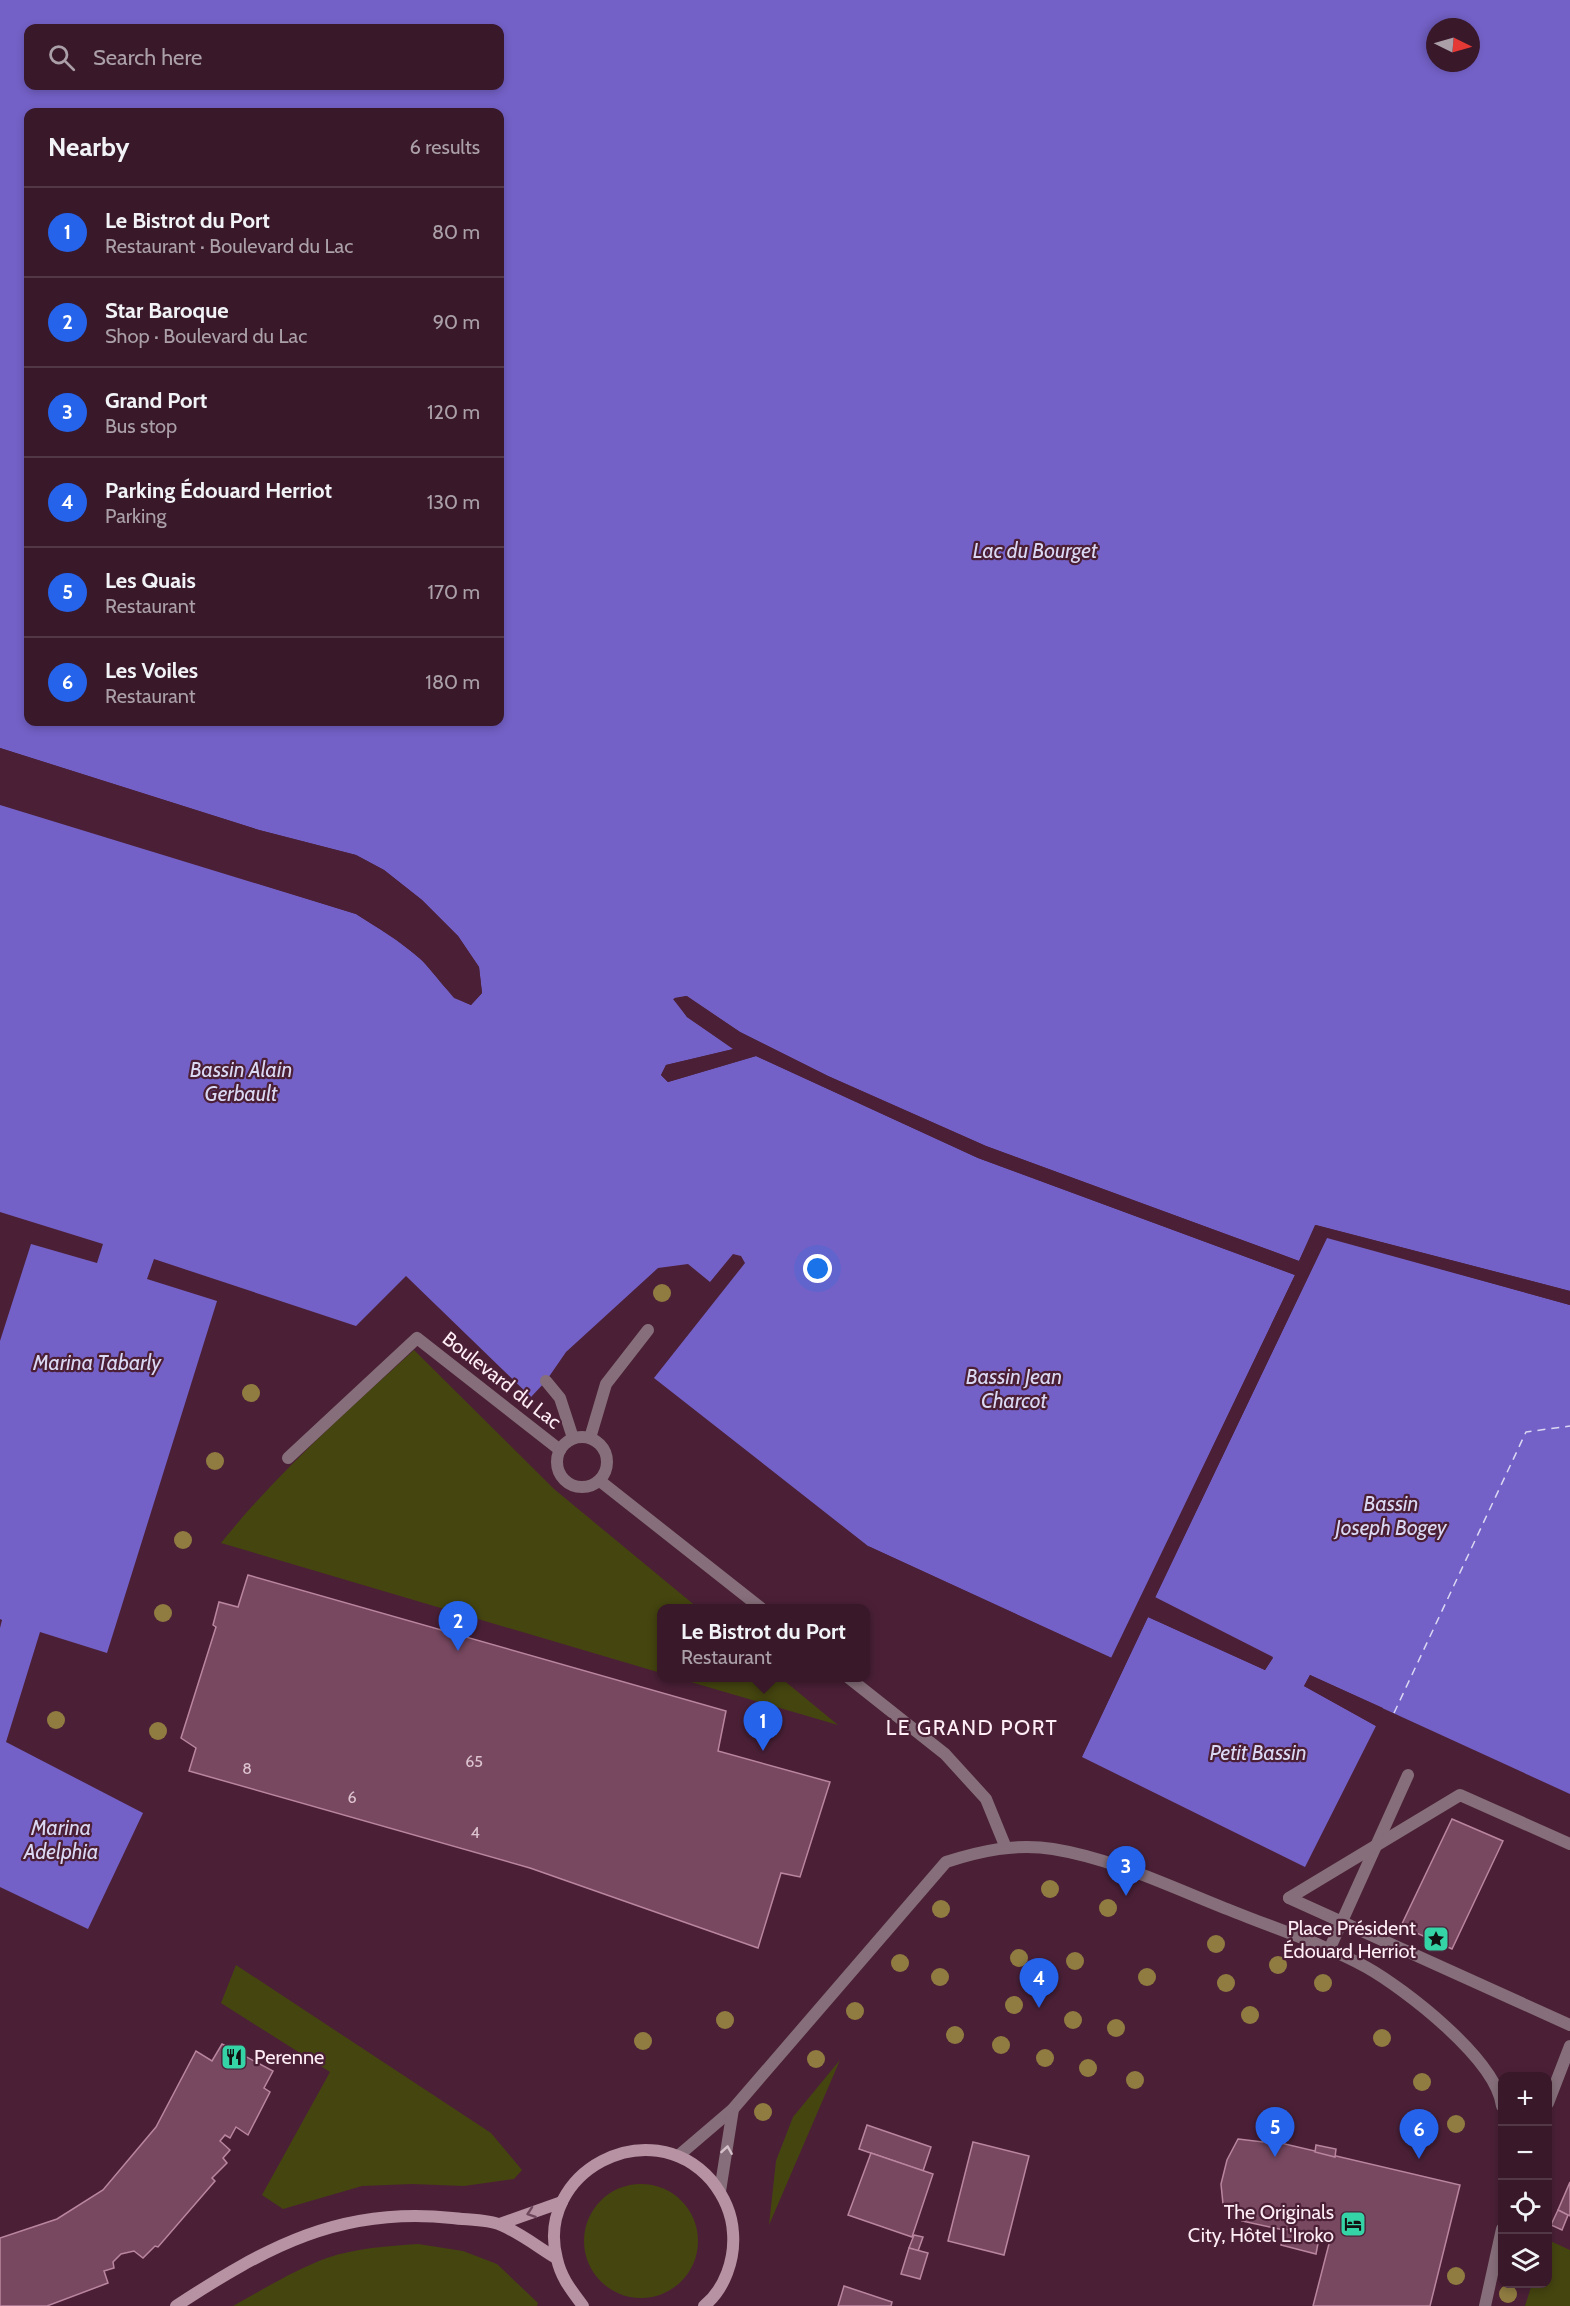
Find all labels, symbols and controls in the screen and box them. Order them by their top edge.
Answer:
north arrow [1426,18,1480,72]
search box [24,24,504,90]
icon: search [45,41,78,74]
text: Search here [93,44,202,71]
text: Nearby [48,131,129,163]
text: 6 results [409,135,480,159]
text: Le Bistrot du Port [105,207,270,234]
text: 1 [64,220,71,244]
text: 80 m [432,220,480,244]
text: Restaurant · Boulevard du Lac [105,234,353,258]
text: Star Baroque [105,297,229,324]
text: 2 [62,310,73,334]
text: 90 m [433,310,480,334]
text: Shop · Boulevard du Lac [105,324,307,348]
text: Grand Port [105,387,207,414]
text: 3 [62,400,73,424]
text: 120 m [427,400,480,424]
text: Bus stop [105,414,177,438]
text: Parking Édouard Herriot [105,477,332,504]
text: 4 [61,490,74,514]
text: 130 m [427,490,480,514]
text: Parking [105,504,166,528]
water label: Lac du Bourget [973,538,1098,563]
text: Les Quais [105,567,196,594]
text: 5 [62,580,73,604]
text: 170 m [428,580,480,604]
text: Restaurant [105,594,196,618]
text: Les Voiles [105,657,198,684]
text: 6 [62,670,73,694]
text: 180 m [425,670,480,694]
text: Restaurant [105,684,196,708]
water label: Bassin Alain Gerbault [190,1057,292,1106]
your location [803,1254,832,1283]
street label: Boulevard du Lac [438,1326,566,1434]
water label: Marina Tabarly [32,1350,162,1375]
water label: Bassin Jean Charcot [966,1364,1062,1413]
water label: Bassin Joseph Bogey [1333,1491,1448,1540]
pin: 2 [438,1602,478,1651]
popup [657,1604,870,1682]
text: Le Bistrot du Port [681,1618,846,1645]
text: Restaurant [681,1645,772,1669]
pin: 1 [744,1702,783,1751]
district label: LE GRAND PORT [886,1715,1058,1740]
water label: Petit Bassin [1209,1740,1307,1765]
house number: 65 [465,1752,483,1771]
house number: 8 [242,1759,252,1778]
house number: 6 [347,1788,357,1807]
water label: Marina Adelphia [23,1815,98,1864]
house number: 4 [470,1823,480,1842]
pin: 3 [1106,1846,1146,1896]
place label: Place Président Édouard Herriot [1283,1916,1416,1963]
place icon: Place Président Édouard Herriot [1421,1924,1451,1954]
pin: 4 [1020,1958,1058,2008]
restaurant icon: Perenne [219,2042,249,2072]
place label: Perenne [254,2045,324,2069]
map controls [1498,2072,1552,2288]
button: + [1498,2072,1552,2126]
pin: 5 [1256,2108,1294,2157]
pin: 6 [1400,2110,1438,2159]
button: − [1498,2126,1552,2180]
one-way arrow [720,2146,732,2155]
button: locate [1498,2180,1552,2234]
place label: The Originals City, Hôtel L'Iroko [1188,2200,1334,2247]
one-way arrow [526,2206,537,2218]
hotel icon: The Originals City, Hôtel L'Iroko [1338,2209,1368,2239]
button: layers [1498,2234,1552,2288]

